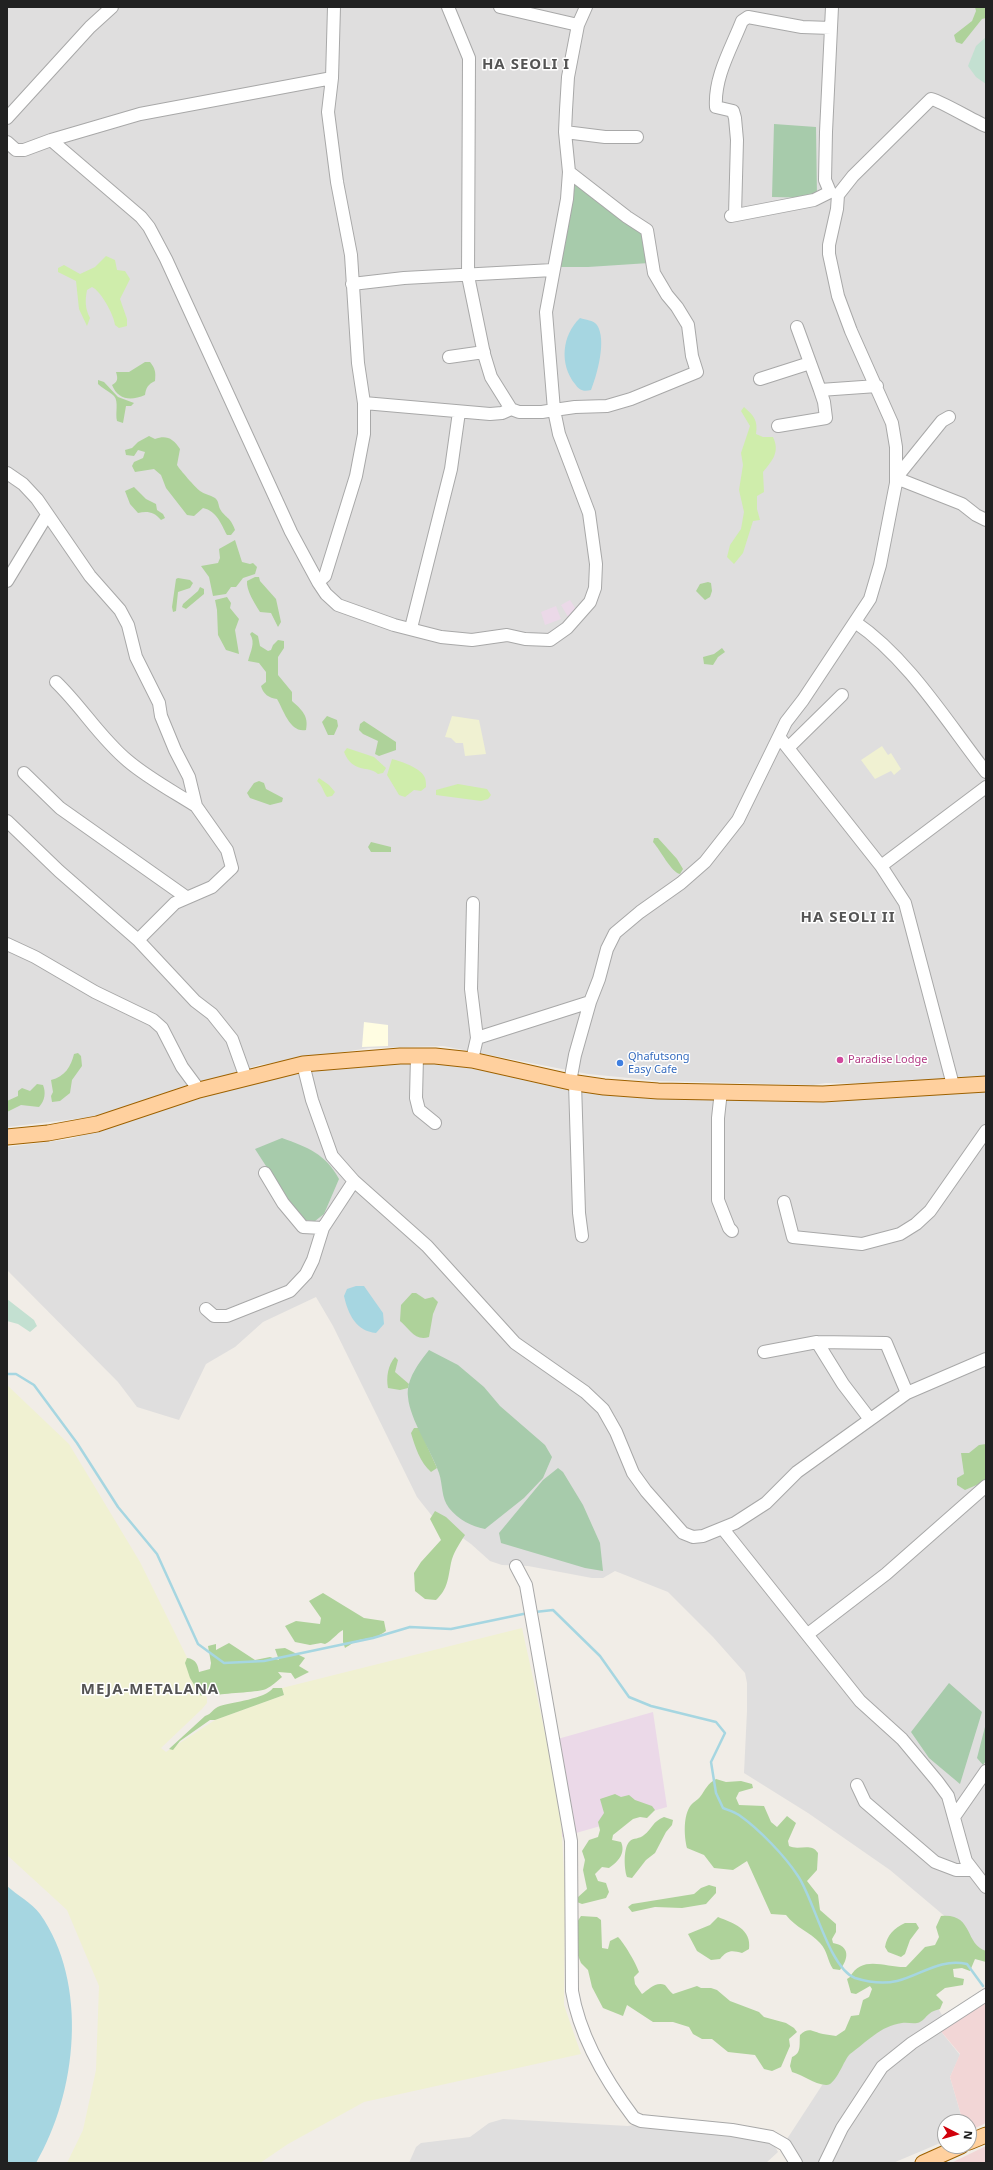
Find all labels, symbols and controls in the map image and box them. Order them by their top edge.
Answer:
district label: HA SEOLI I [482,56,570,74]
district label: HA SEOLI II [800,909,896,927]
place label: Qhafutsong Easy Cafe [628,1050,690,1076]
place label: Paradise Lodge [848,1053,927,1067]
marker: Paradise Lodge [835,1055,845,1065]
marker: Qhafutsong Easy Cafe [615,1058,625,1068]
district label: MEJA-METALANA [81,1681,219,1699]
north arrow [937,2114,977,2154]
text: N [961,2130,976,2140]

